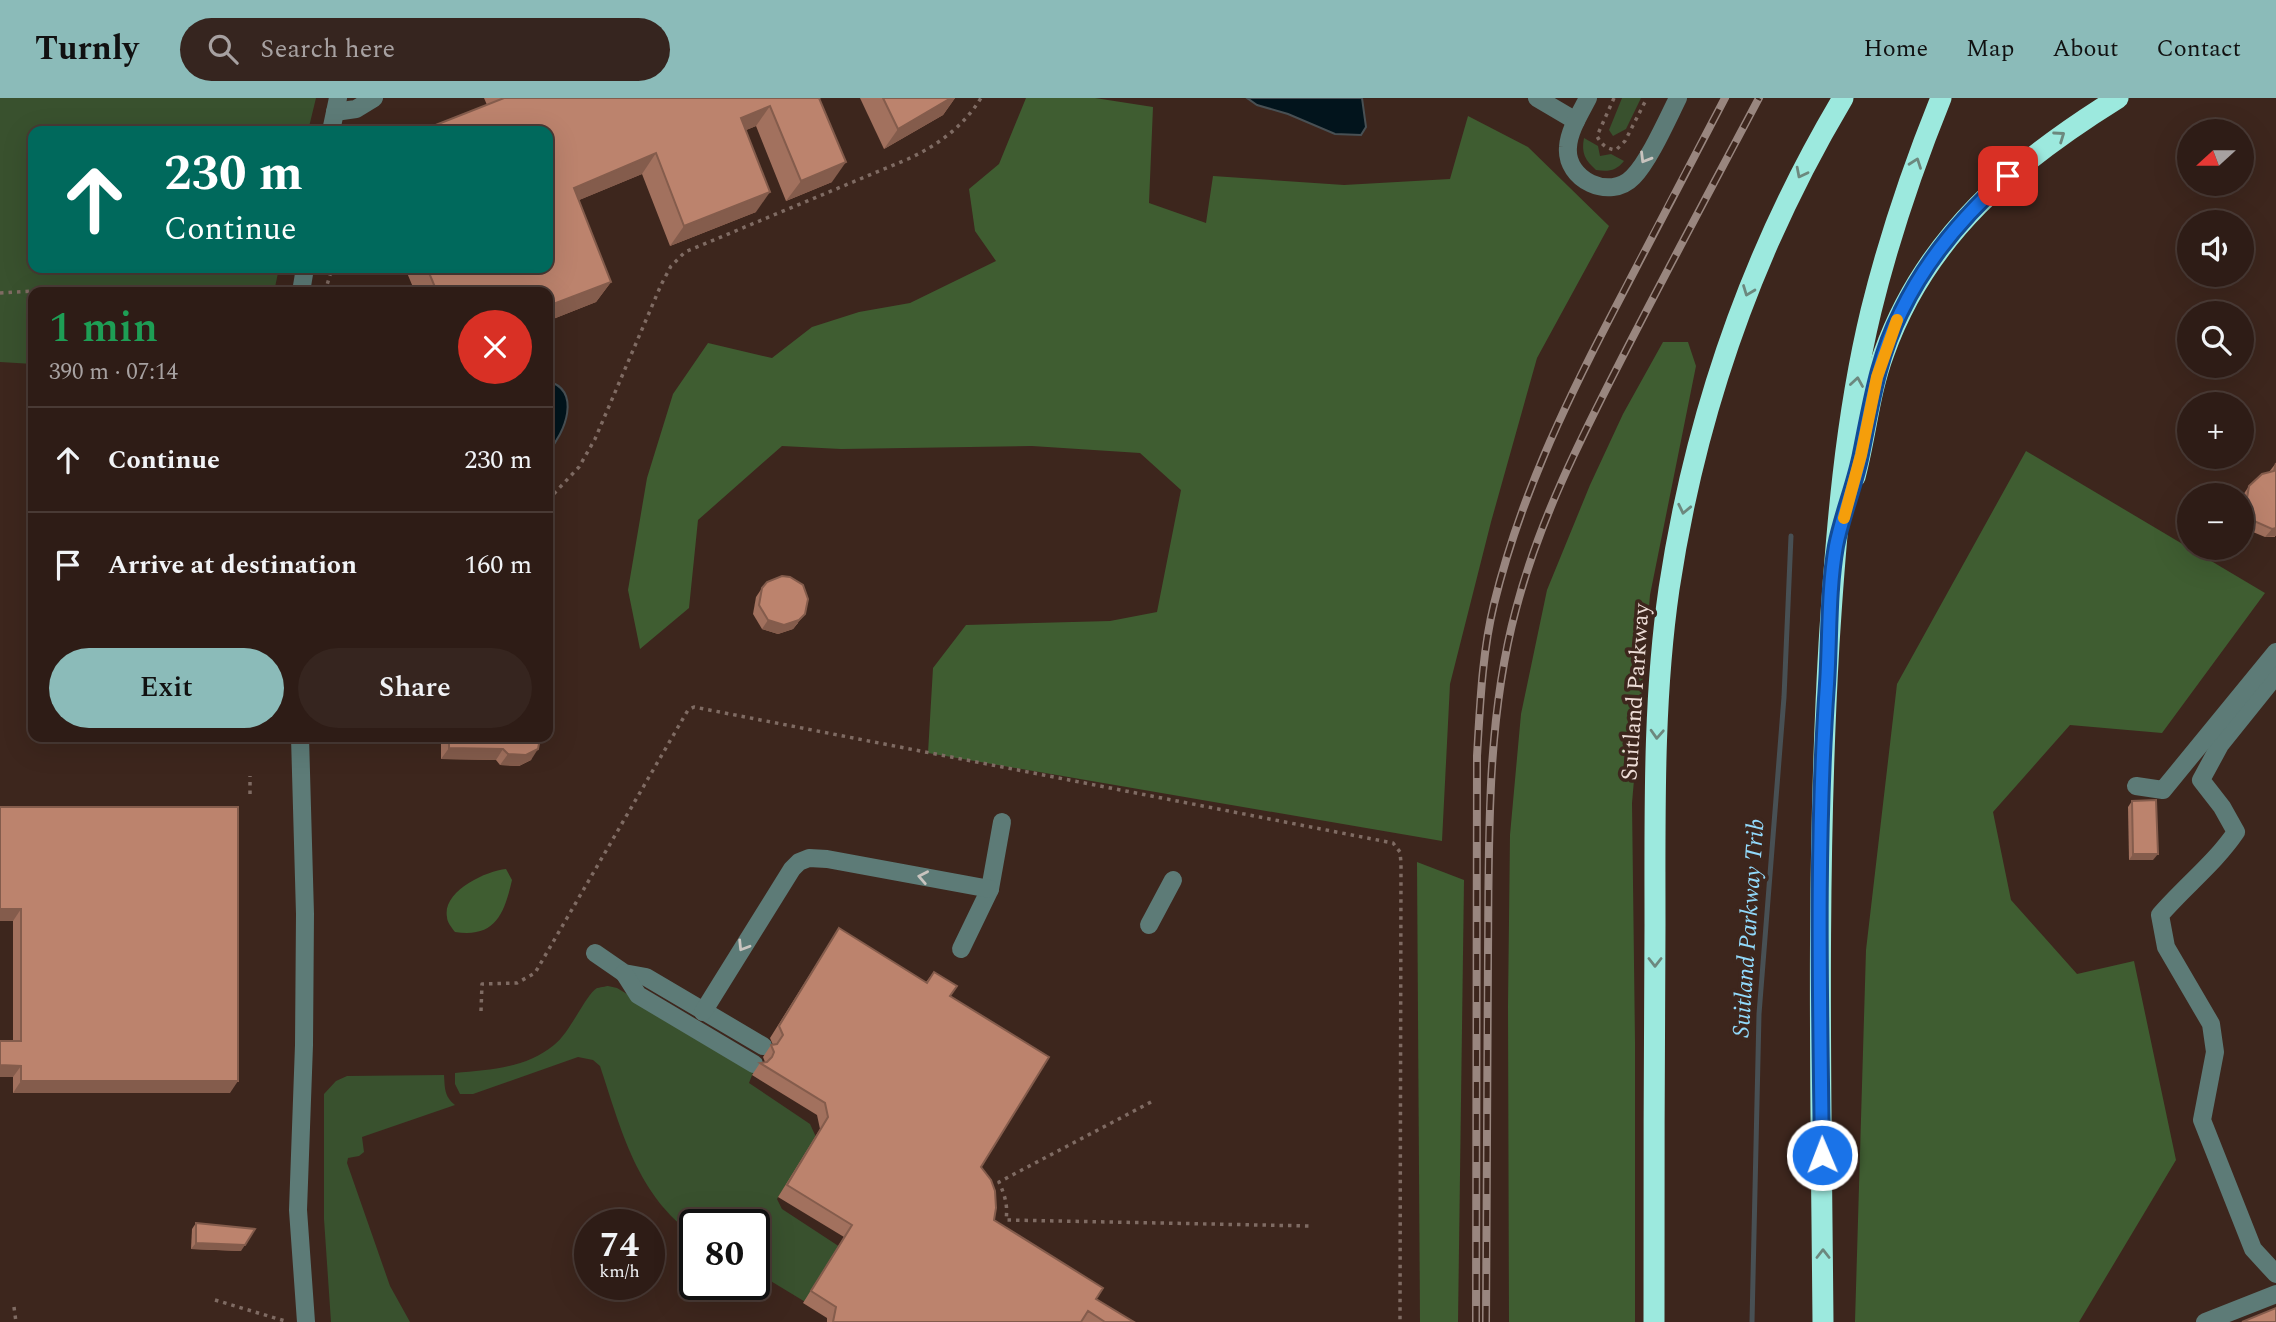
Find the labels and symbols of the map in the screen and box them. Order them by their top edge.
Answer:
north arrow [2177,119,2254,196]
one-way arrow [2052,132,2065,144]
pin [1978,146,2038,206]
one-way arrow [1640,150,1653,163]
one-way arrow [1907,157,1921,169]
one-way arrow [1796,166,1810,178]
one-way arrow [1742,284,1756,296]
one-way arrow [1849,376,1864,388]
one-way arrow [1677,503,1692,515]
street label: Suitland Parkway [1612,601,1660,782]
one-way arrow [1650,729,1665,740]
water label: Suitland Parkway Trib [1723,817,1775,1039]
one-way arrow [917,870,929,885]
one-way arrow [738,938,751,951]
one-way arrow [1647,957,1663,967]
position arrow [1785,1118,1859,1192]
speed limit sign: 80 [679,1209,770,1300]
one-way arrow [1815,1248,1831,1259]

